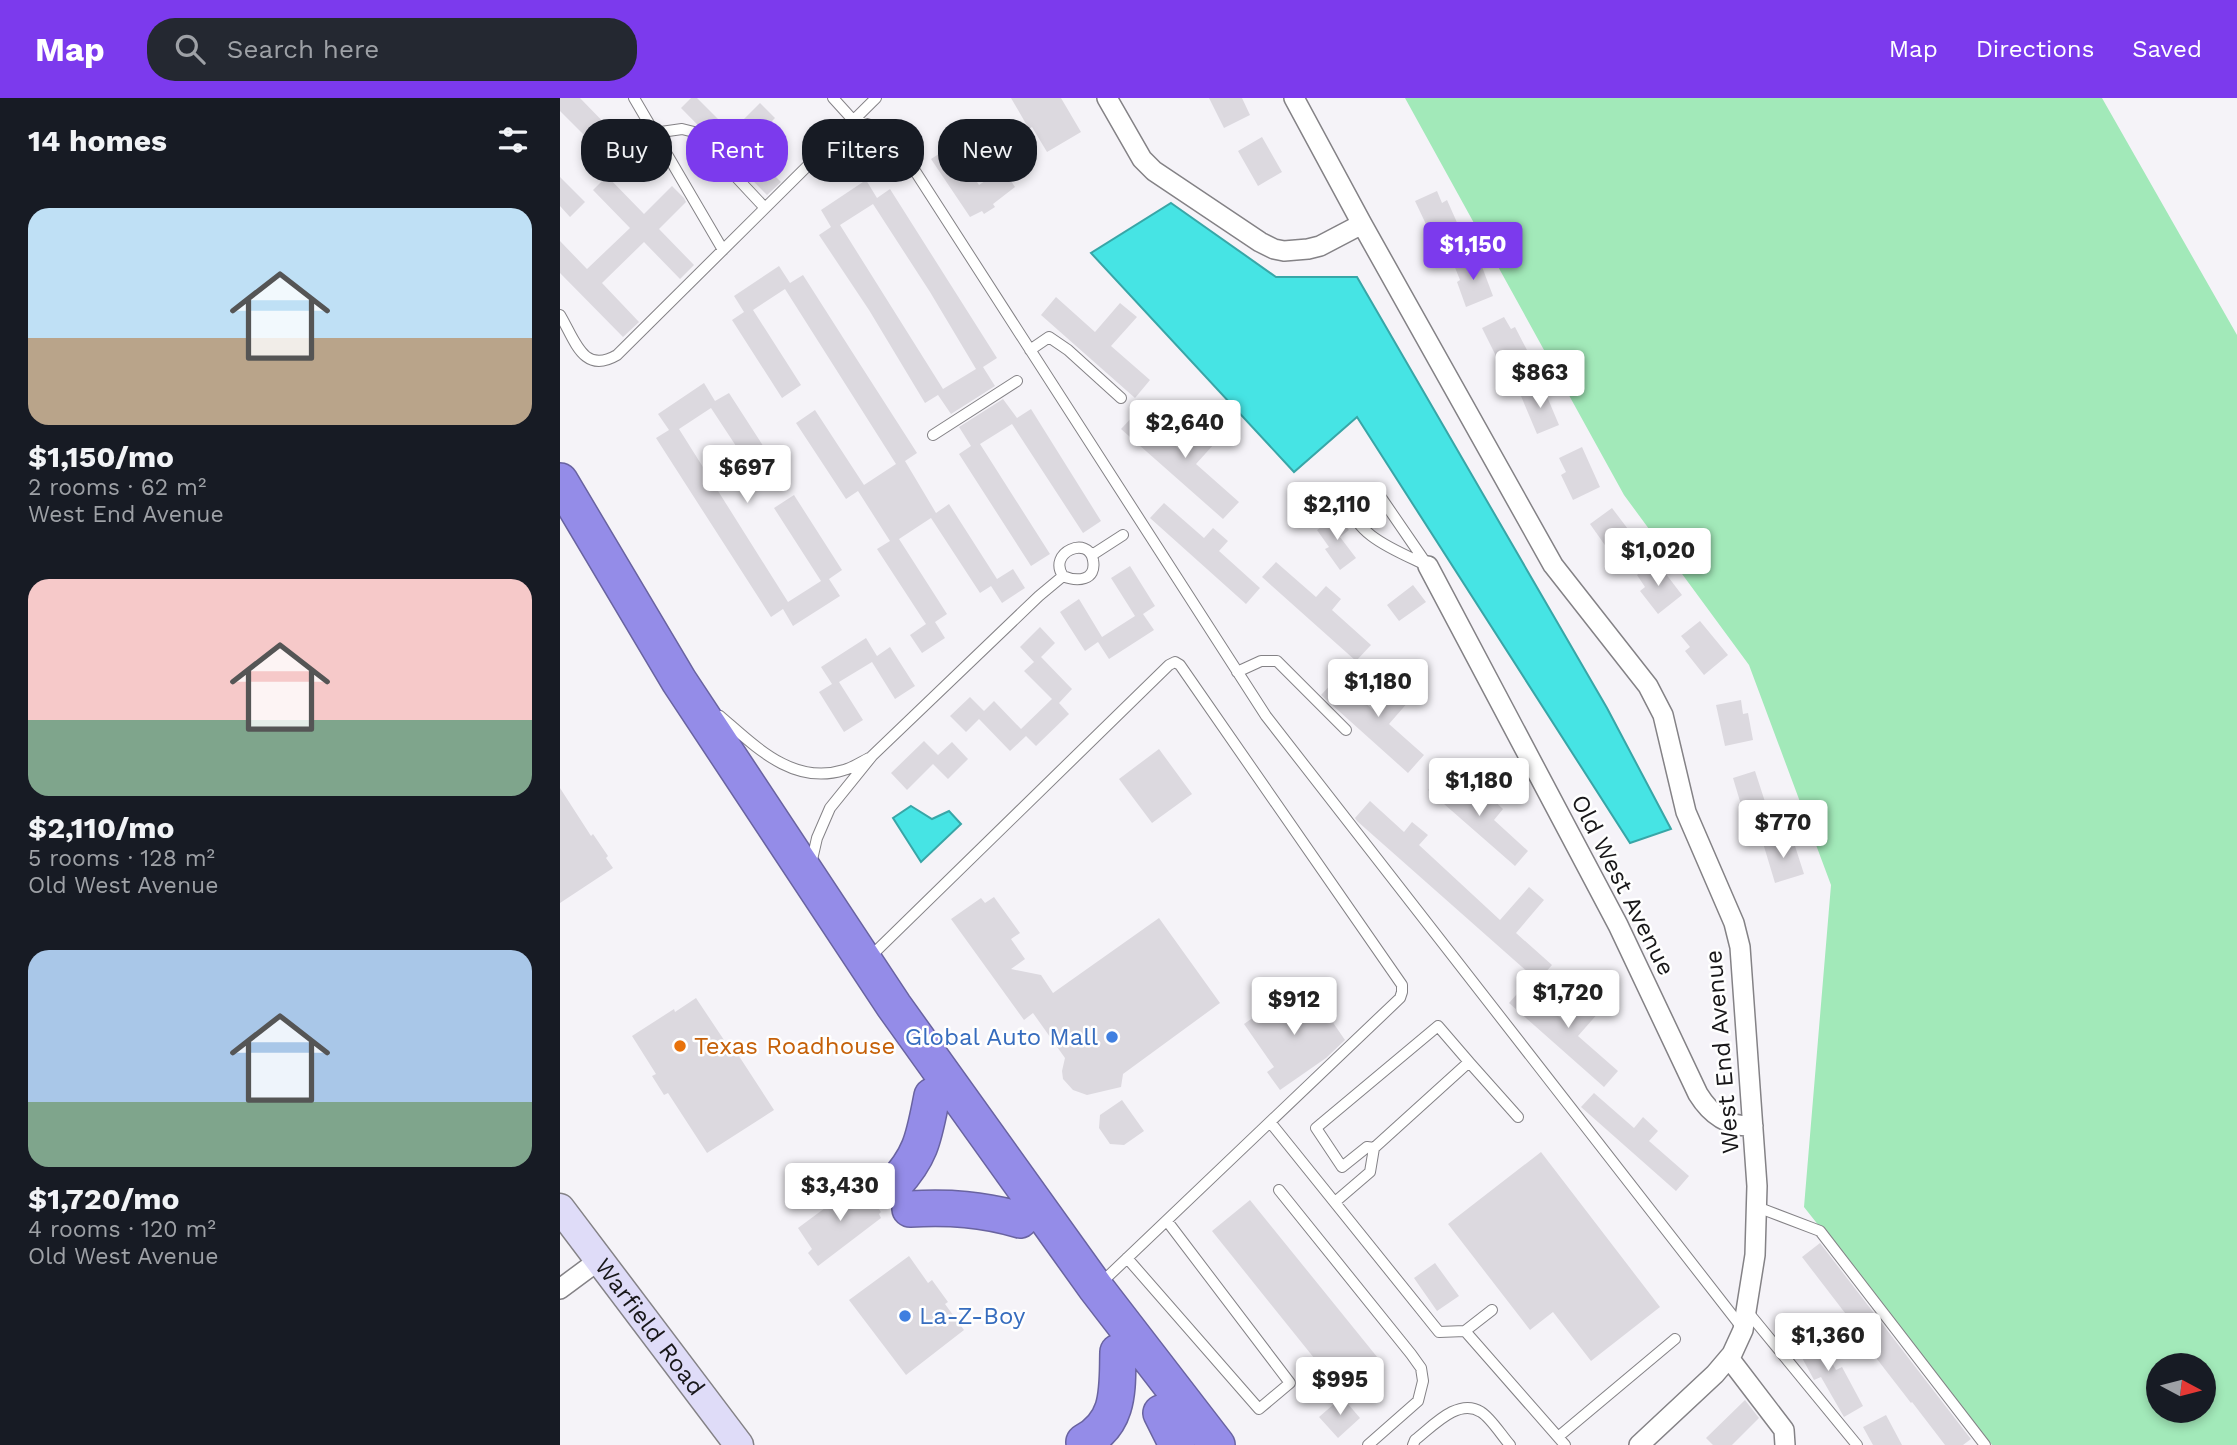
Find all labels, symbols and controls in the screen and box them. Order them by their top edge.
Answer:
search box [147,18,637,81]
text: Map [35,30,105,69]
icon: search [171,30,209,68]
text: Search here [227,34,379,64]
text: Map [1889,35,1938,63]
text: Directions [1976,35,2094,63]
text: Saved [2132,35,2202,63]
chip: Buy [581,119,672,182]
chip: Rent [686,119,788,182]
chip: Filters [802,119,924,182]
chip: New [938,119,1037,182]
icon: filters [494,121,532,159]
text: 14 homes [28,123,167,158]
pin: $1,150 [1416,222,1530,282]
text: $1,150 [1439,231,1507,258]
icon: home [217,253,343,379]
pin: $863 [1499,350,1581,410]
text: $863 [1512,359,1568,386]
pin: $2,640 [1128,400,1242,460]
text: $2,640 [1146,409,1224,436]
text: $1,150/mo [28,439,174,474]
pin: $697 [706,446,788,505]
text: $697 [719,454,775,481]
text: 2 rooms · 62 m² [28,474,206,501]
pin: $2,110 [1280,482,1394,542]
text: $2,110 [1303,491,1371,518]
text: West End Avenue [28,501,224,528]
pin: $1,020 [1601,528,1715,588]
text: $1,020 [1621,537,1695,564]
icon: home [217,624,343,750]
pin: $1,180 [1321,660,1435,719]
text: $1,180 [1344,668,1412,695]
pin: $1,180 [1422,758,1536,818]
text: $1,180 [1445,767,1513,794]
street label: Old West Avenue [1565,790,1681,980]
pin: $770 [1742,800,1824,860]
text: $770 [1755,809,1811,836]
text: $2,110/mo [28,810,174,845]
text: 5 rooms · 128 m² [28,845,215,872]
text: Old West Avenue [28,872,219,899]
street label: West End Avenue [1699,949,1745,1155]
pin: $1,720 [1511,970,1625,1030]
pin: $912 [1253,978,1335,1037]
text: $1,720 [1532,979,1604,1006]
text: $912 [1268,986,1320,1013]
icon: home [217,995,343,1121]
place label: Global Auto Mall [905,1023,1099,1051]
marker: Global Auto Mall [1104,1029,1120,1045]
place label: Texas Roadhouse [694,1032,895,1060]
marker: Texas Roadhouse [672,1038,688,1054]
pin: $3,430 [783,1164,897,1223]
text: $3,430 [801,1172,879,1199]
text: $1,720/mo [28,1181,179,1216]
text: 4 rooms · 120 m² [28,1216,216,1243]
text: Old West Avenue [28,1243,219,1270]
street label: Warfield Road [589,1253,711,1401]
place label: La-Z-Boy [919,1302,1026,1330]
marker: La-Z-Boy [897,1308,913,1324]
pin: $1,360 [1771,1314,1885,1373]
text: $1,360 [1791,1322,1865,1349]
north arrow [2146,1353,2216,1423]
map controls [2146,1353,2216,1423]
pin: $995 [1299,1358,1381,1417]
text: $995 [1312,1366,1368,1393]

